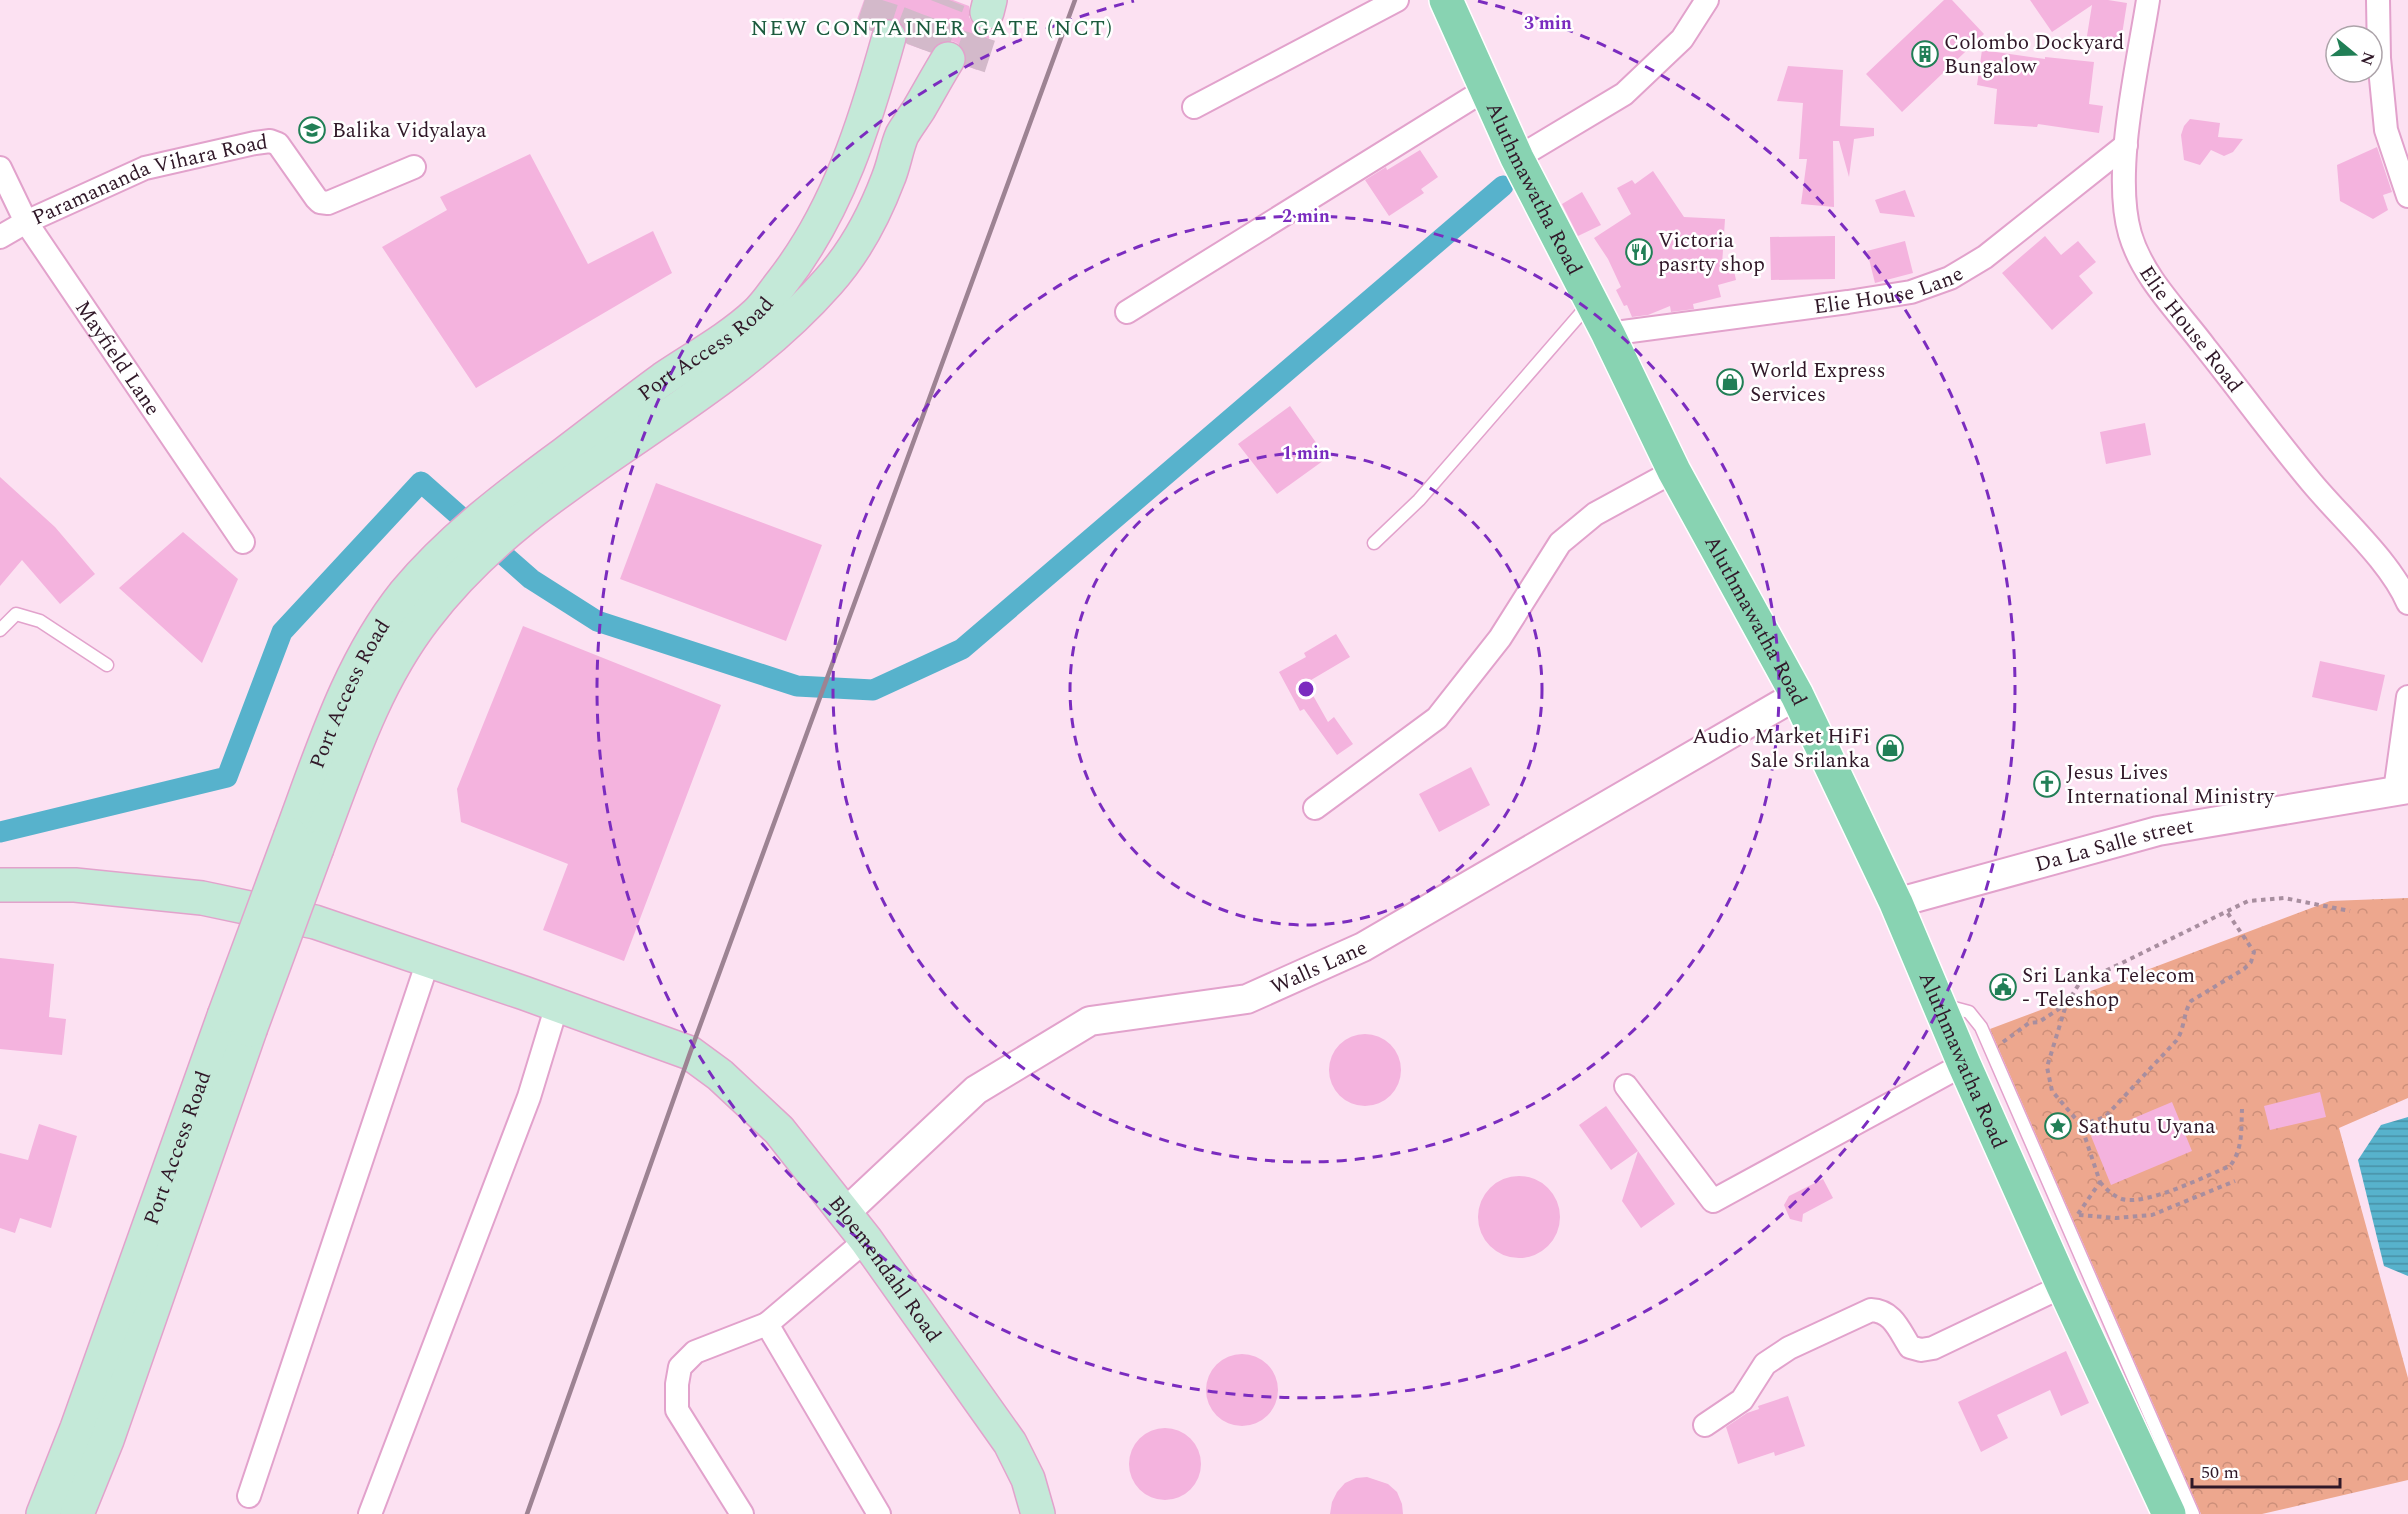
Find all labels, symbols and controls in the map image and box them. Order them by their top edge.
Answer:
text: 3 min [1524,10,1572,37]
district label: NEW CONTAINER GATE (NCT) [751,12,1114,45]
north arrow [2324,24,2384,84]
place label: Colombo Dockyard Bungalow [1944,27,2124,83]
building icon: Colombo Dockyard Bungalow [1910,39,1940,69]
text: N [2354,48,2381,69]
street label: Aluthmawatha Road [1477,97,1590,281]
school or university icon: Balika Vidyalaya [297,115,327,145]
place label: Balika Vidyalaya [332,115,487,147]
street label: Paramananda Vihara Road [27,126,270,234]
text: 2 min [1282,203,1330,230]
place label: Victoria pasrty shop [1658,225,1765,281]
restaurant icon: Victoria pasrty shop [1624,237,1654,267]
street label: Elie House Lane [1812,259,1970,323]
street label: Elie House Road [2130,260,2250,400]
street label: Port Access Road [631,290,782,409]
street label: Mayfield Lane [67,294,168,423]
place label: World Express Services [1750,355,1885,411]
shop icon: World Express Services [1715,367,1745,397]
text: 1 min [1282,440,1330,467]
street label: Aluthmawatha Road [1695,530,1815,711]
street label: Port Access Road [302,613,399,773]
centre of rings [1296,679,1316,699]
place label: Audio Market HiFi Sale Srilanka [1692,721,1871,777]
shop icon: Audio Market HiFi Sale Srilanka [1875,733,1905,763]
place label: Jesus Lives International Ministry [2066,757,2275,813]
church icon: Jesus Lives International Ministry [2032,769,2062,799]
street label: Da La Salle street [2031,810,2196,881]
street label: Walls Lane [1266,932,1373,1003]
place label: Sri Lanka Telecom - Teleshop [2022,960,2195,1016]
street label: Aluthmawatha Road [1910,967,2015,1154]
public building icon: Sri Lanka Telecom - Teleshop [1988,972,2018,1002]
street label: Port Access Road [136,1067,220,1230]
place icon: Sathutu Uyana [2043,1111,2073,1141]
place label: Sathutu Uyana [2078,1111,2216,1143]
street label: Bloemendahl Road [820,1189,949,1349]
scale bar [2192,1451,2340,1489]
text: 50 m [2201,1459,2239,1486]

